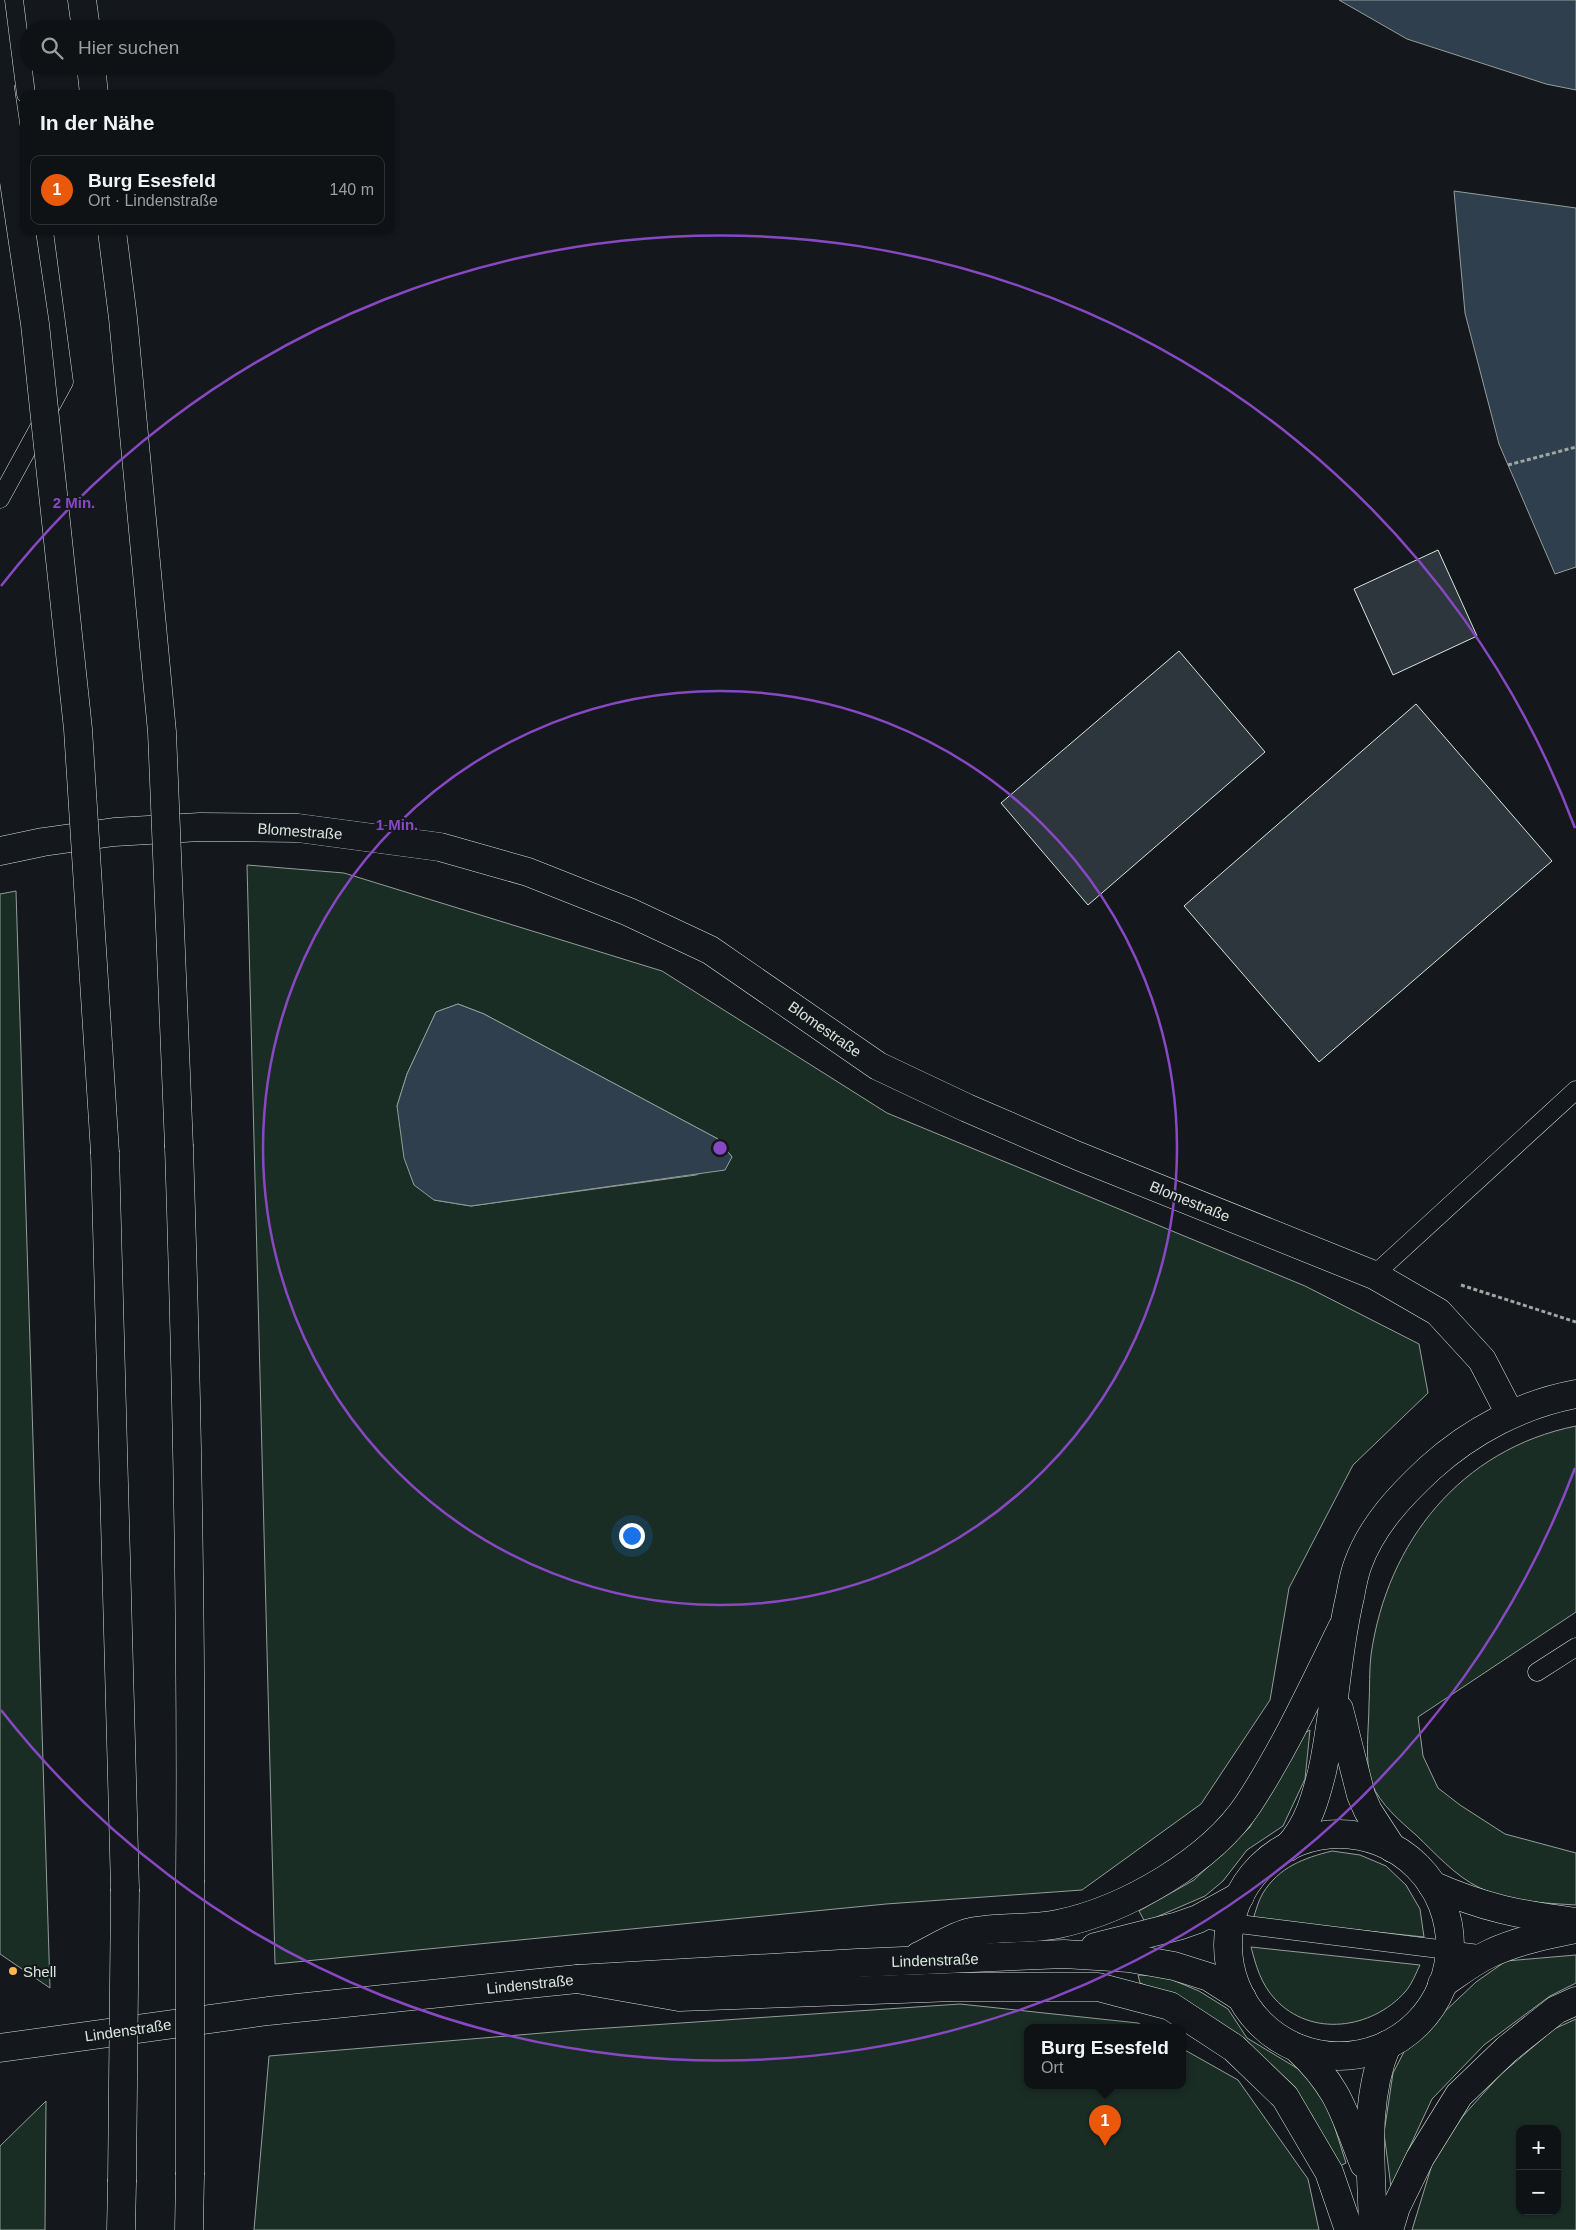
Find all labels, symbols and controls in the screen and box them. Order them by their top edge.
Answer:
search box [20,20,395,75]
icon: search [38,34,66,62]
text: Hier suchen [78,37,179,58]
text: In der Nähe [40,111,154,134]
text: Burg Esesfeld [88,170,216,191]
text: 1 [53,181,61,198]
text: 140 m [330,181,374,198]
text: Ort · Lindenstraße [88,192,218,209]
text: 2 Min. [53,494,95,511]
text: 1 Min. [376,816,418,833]
street label: Blomestraße [257,820,343,842]
street label: Blomestraße [785,998,865,1060]
centre of rings [711,1139,729,1157]
street label: Blomestraße [1147,1177,1233,1225]
your location [619,1523,645,1549]
street label: Lindenstraße [891,1950,979,1970]
place label: Shell [23,1963,56,1980]
marker: Shell [7,1965,19,1977]
street label: Lindenstraße [486,1971,574,1997]
street label: Lindenstraße [83,2015,173,2045]
popup [1024,2024,1186,2089]
text: Burg Esesfeld [1041,2037,1169,2058]
text: Ort [1041,2059,1063,2076]
pin: 1 [1089,2105,1121,2146]
map controls [1516,2125,1561,2215]
button: + [1516,2125,1561,2170]
button: − [1516,2170,1561,2215]

